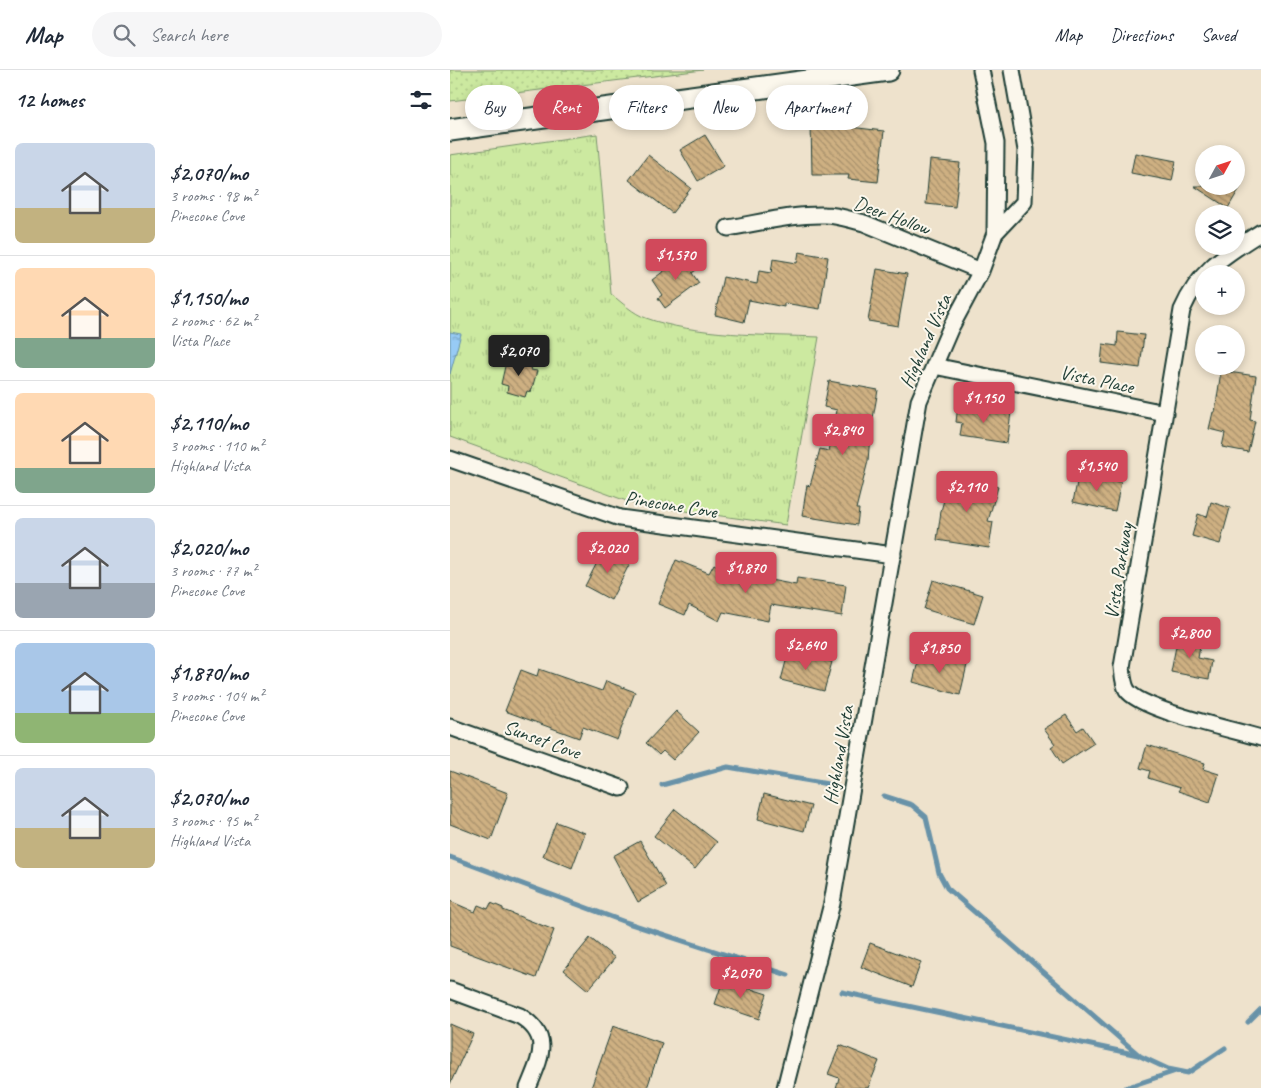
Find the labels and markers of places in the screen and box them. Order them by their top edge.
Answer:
pin: $1,570 [635,238,717,281]
pin: $2,070 [478,334,560,377]
pin: $1,150 [943,382,1025,424]
pin: $2,840 [802,414,884,456]
pin: $1,540 [1056,450,1138,492]
pin: $2,110 [926,470,1008,513]
pin: $2,020 [567,532,649,574]
pin: $1,870 [705,552,787,594]
pin: $2,800 [1149,616,1231,659]
pin: $2,640 [765,628,847,671]
pin: $1,850 [899,632,981,674]
pin: $2,070 [700,956,782,999]

